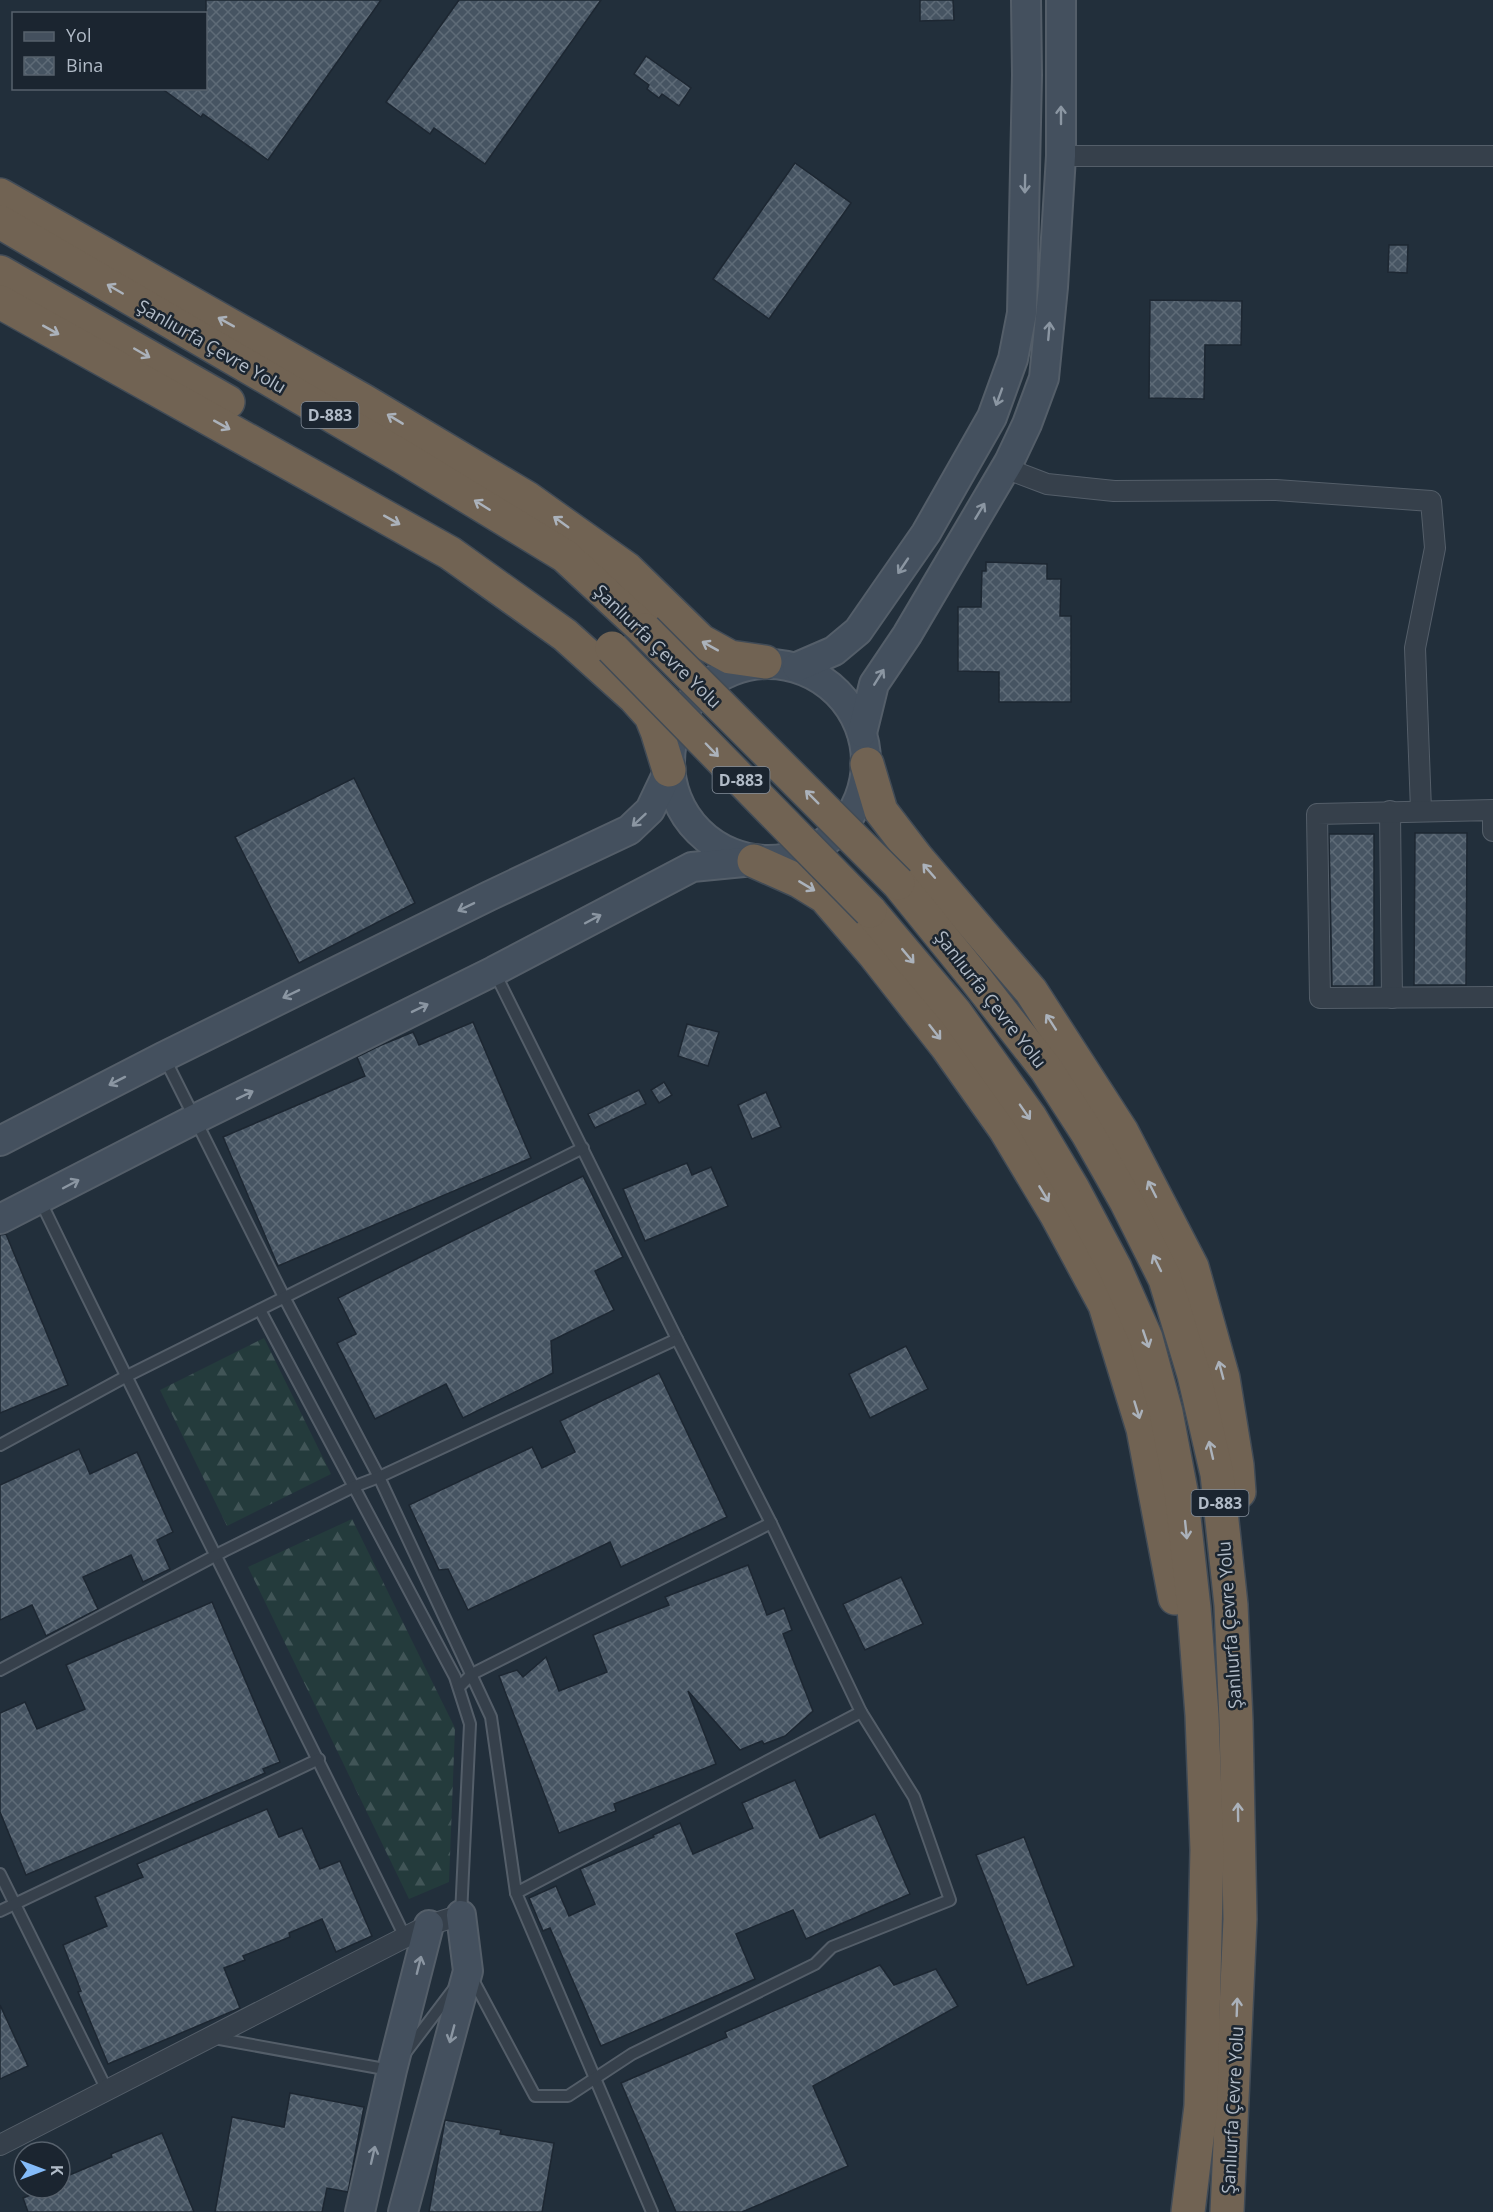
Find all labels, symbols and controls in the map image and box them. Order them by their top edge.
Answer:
legend [12,12,207,90]
text: Yol [66,23,91,47]
text: Bina [66,53,103,77]
one-way arrow [1055,106,1067,126]
one-way arrow [1019,174,1031,194]
one-way arrow [107,283,124,295]
street label: Şanlıurfa Çevre Yolu [133,294,291,398]
one-way arrow [217,316,234,328]
one-way arrow [1044,321,1055,341]
one-way arrow [42,324,59,336]
one-way arrow [133,348,150,360]
one-way arrow [993,387,1004,406]
road number: D-883 [302,402,358,428]
one-way arrow [387,413,404,425]
one-way arrow [212,420,230,431]
one-way arrow [474,499,491,511]
one-way arrow [975,503,987,520]
one-way arrow [383,514,400,526]
one-way arrow [553,516,569,528]
one-way arrow [897,557,909,574]
street label: Şanlıurfa Çevre Yolu [589,579,727,713]
one-way arrow [702,640,719,652]
one-way arrow [873,669,885,686]
one-way arrow [704,742,719,757]
road number: D-883 [712,767,770,793]
one-way arrow [804,790,819,805]
one-way arrow [632,813,647,827]
one-way arrow [922,863,935,879]
one-way arrow [798,880,815,892]
one-way arrow [457,902,475,914]
one-way arrow [584,913,601,925]
street label: Şanlıurfa Çevre Yolu [930,925,1052,1073]
one-way arrow [901,948,915,963]
one-way arrow [283,988,300,1000]
one-way arrow [410,1002,428,1014]
one-way arrow [1045,1014,1057,1031]
one-way arrow [928,1024,941,1040]
one-way arrow [108,1076,126,1087]
one-way arrow [235,1089,253,1100]
one-way arrow [1019,1103,1031,1119]
one-way arrow [62,1178,80,1189]
one-way arrow [1146,1181,1158,1198]
one-way arrow [1038,1185,1050,1202]
one-way arrow [1151,1255,1162,1273]
one-way arrow [1141,1329,1152,1348]
one-way arrow [1215,1361,1226,1380]
one-way arrow [1132,1400,1143,1419]
one-way arrow [1205,1441,1217,1460]
road number: D-883 [1192,1490,1248,1516]
one-way arrow [1180,1519,1191,1539]
street label: Şanlıurfa Çevre Yolu [1211,1540,1247,1710]
one-way arrow [1232,1802,1244,1822]
one-way arrow [413,1956,425,1975]
one-way arrow [1231,1997,1242,2017]
one-way arrow [445,2024,457,2043]
street label: Şanlıurfa Çevre Yolu [1216,2025,1248,2195]
north arrow [12,2140,72,2200]
one-way arrow [368,2146,379,2165]
text: K [46,2165,68,2176]

